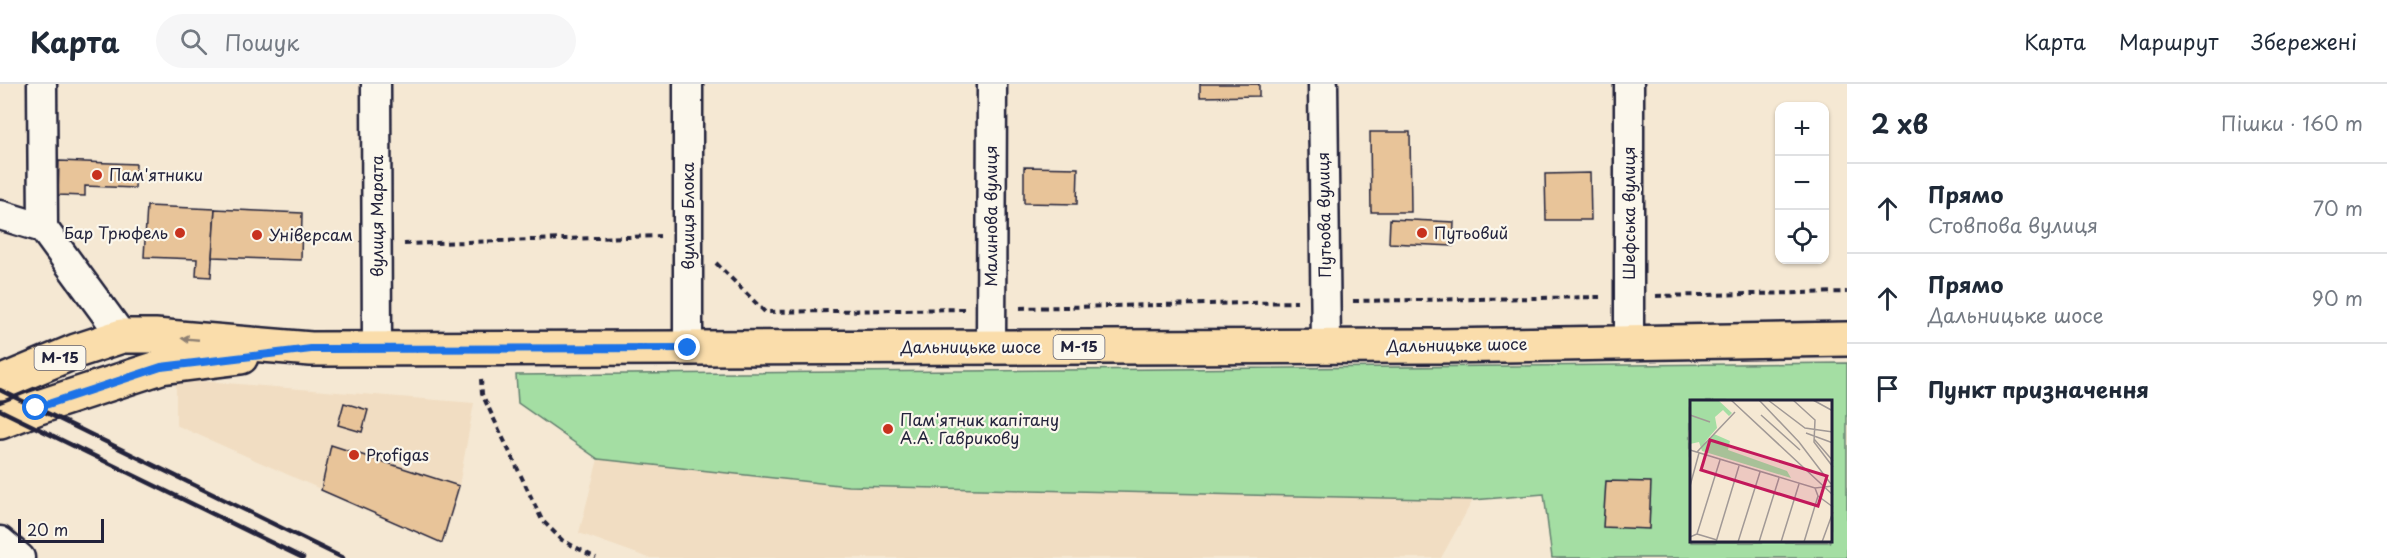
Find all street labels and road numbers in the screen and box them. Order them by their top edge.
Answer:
street label: Малинова вулиця [978,145,1002,287]
street label: Шефська вулиця [1616,146,1640,280]
street label: Путьова вулиця [1310,152,1336,278]
street label: вулиця Марата [364,155,388,277]
street label: вулиця Блока [675,162,699,270]
street label: Дальницьке шосе [1386,331,1528,357]
street label: Дальницьке шосе [900,334,1042,358]
road number: М-15 [1054,335,1104,359]
road number: М-15 [34,346,86,370]

